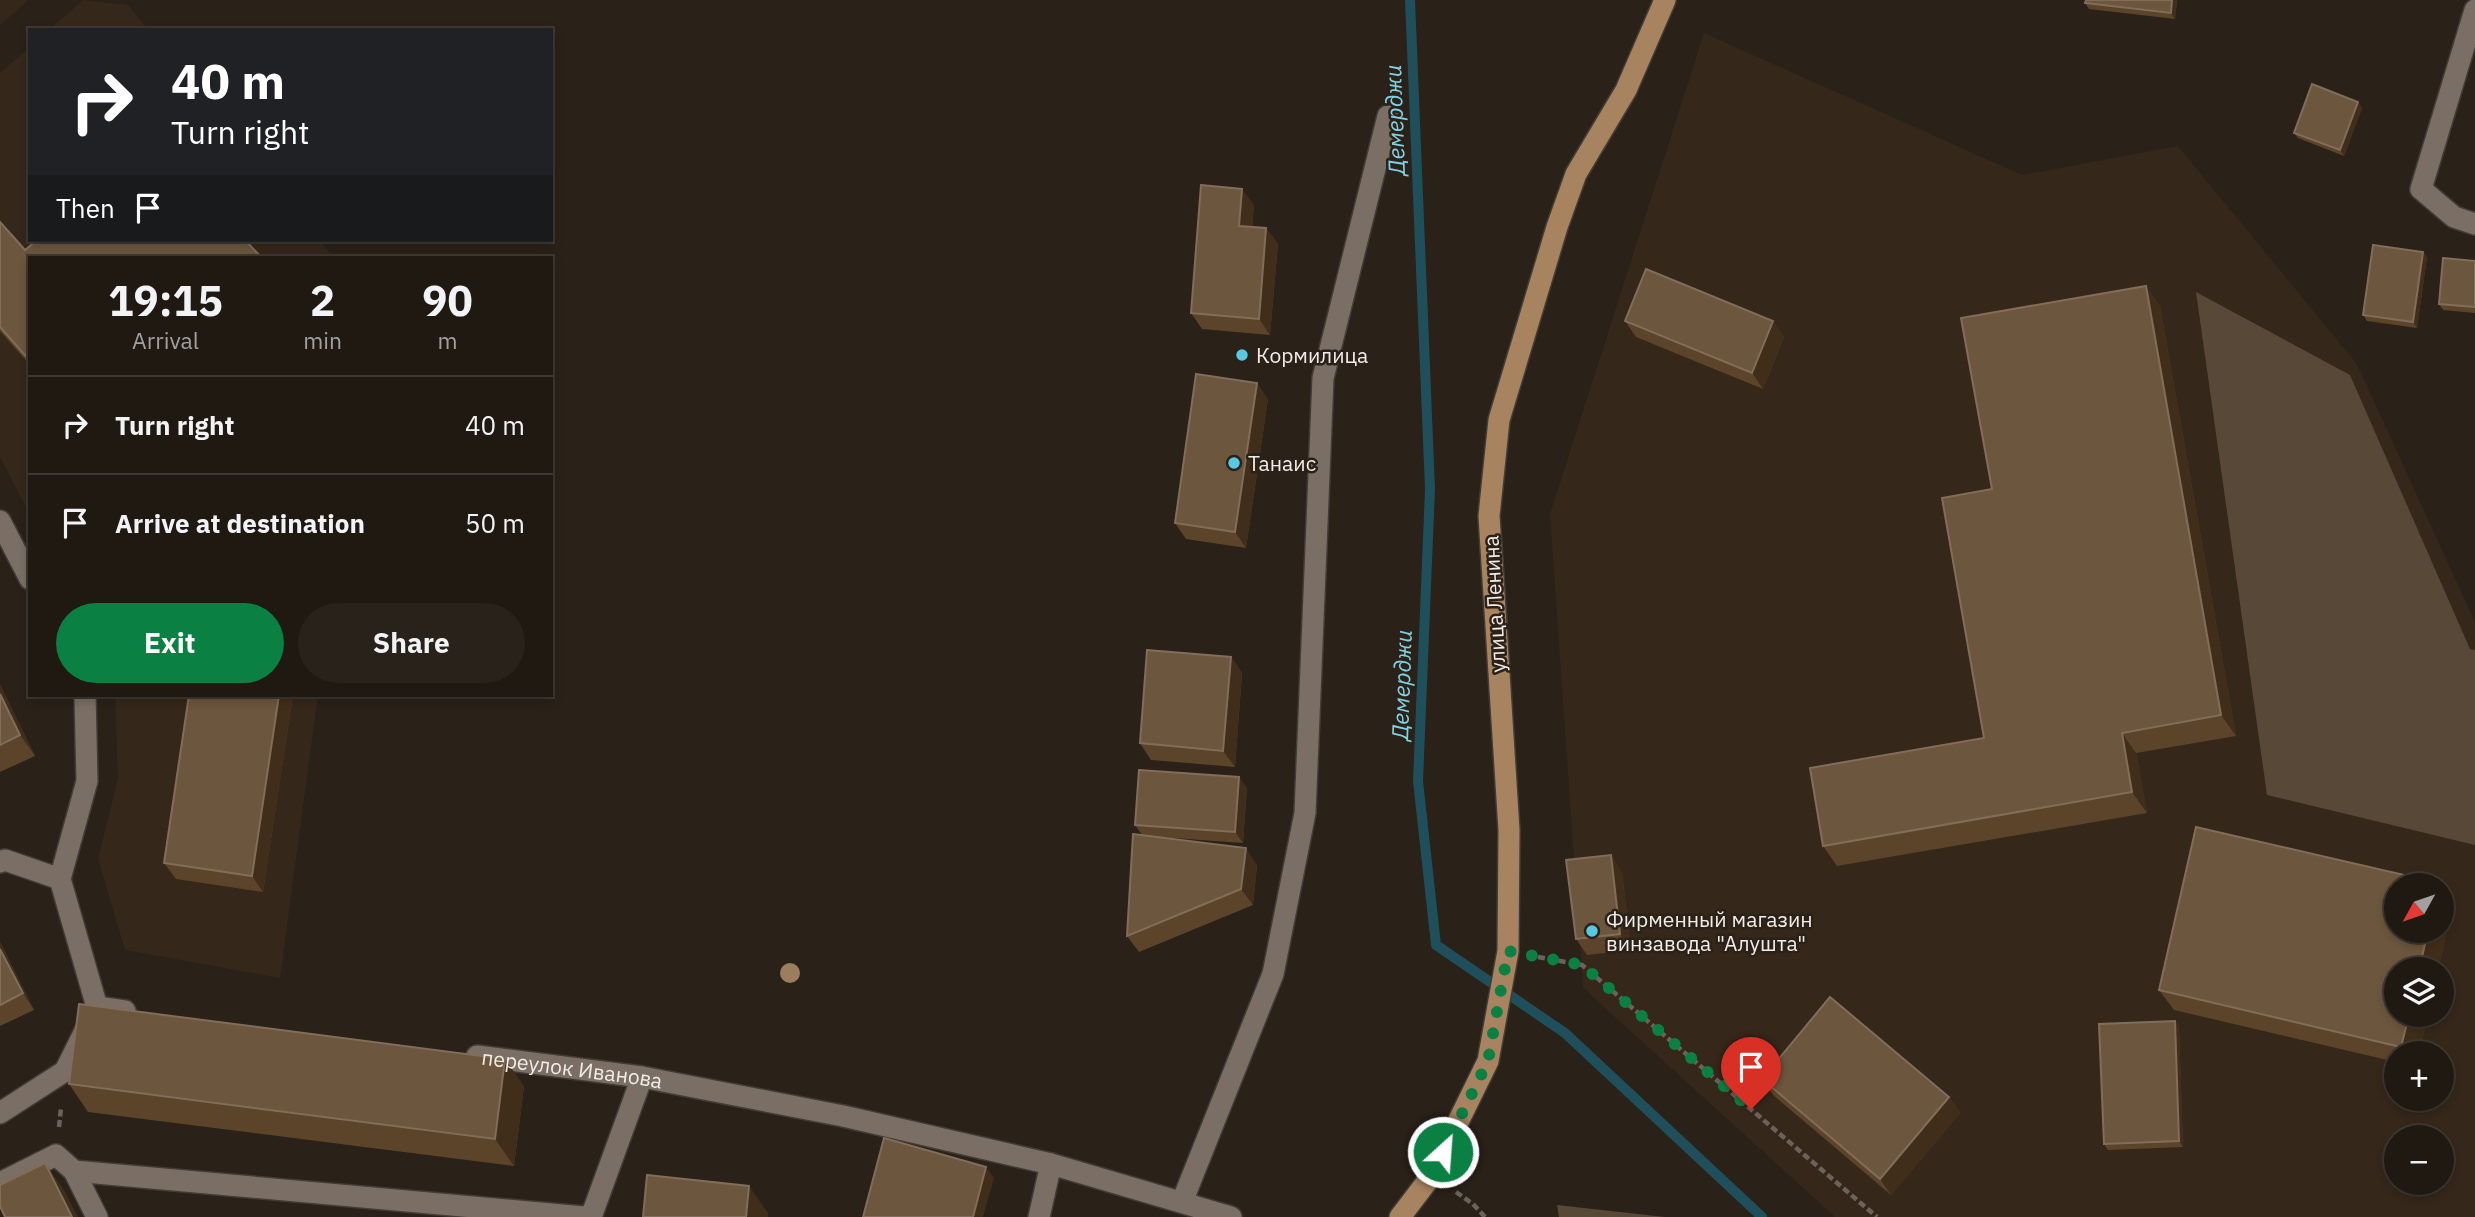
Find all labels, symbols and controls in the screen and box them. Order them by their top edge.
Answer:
text: 40 m [171,49,285,112]
icon: right [56,56,147,147]
water label: Демерджи [1377,64,1411,178]
text: Turn right [171,111,309,153]
icon: arrive [129,189,167,227]
text: Then [56,191,115,225]
text: 19:15 [108,273,223,328]
text: 2 [310,273,335,328]
text: 90 [422,273,473,328]
text: Arrival [132,325,199,355]
text: min [303,325,342,355]
text: m [437,325,458,355]
place label: Кормилица [1256,341,1368,369]
marker: Кормилица [1234,347,1250,363]
icon: right [56,406,94,444]
text: Turn right [115,408,234,442]
text: 40 m [465,408,525,442]
place label: Танаис [1248,449,1316,477]
marker: Танаис [1226,455,1242,471]
icon: arrive [56,504,94,542]
text: Arrive at destination [115,506,365,540]
text: 50 m [465,506,525,540]
street label: улица Ленина [1476,535,1512,673]
button: Exit [56,603,284,683]
button: Share [298,603,525,683]
water label: Демерджи [1384,629,1418,743]
north arrow [2384,873,2454,943]
map controls [2384,873,2454,1195]
place label: Фирменный магазин винзавода "Алушта" [1606,905,1813,957]
marker: Фирменный магазин винзавода "Алушта" [1584,923,1600,939]
button: layers [2384,957,2454,1027]
pin [1721,1037,1781,1109]
button: + [2384,1041,2454,1111]
street label: переулок Иванова [480,1043,665,1095]
icon: arrive [1732,1048,1770,1086]
position arrow [1406,1115,1480,1189]
button: − [2384,1125,2454,1195]

